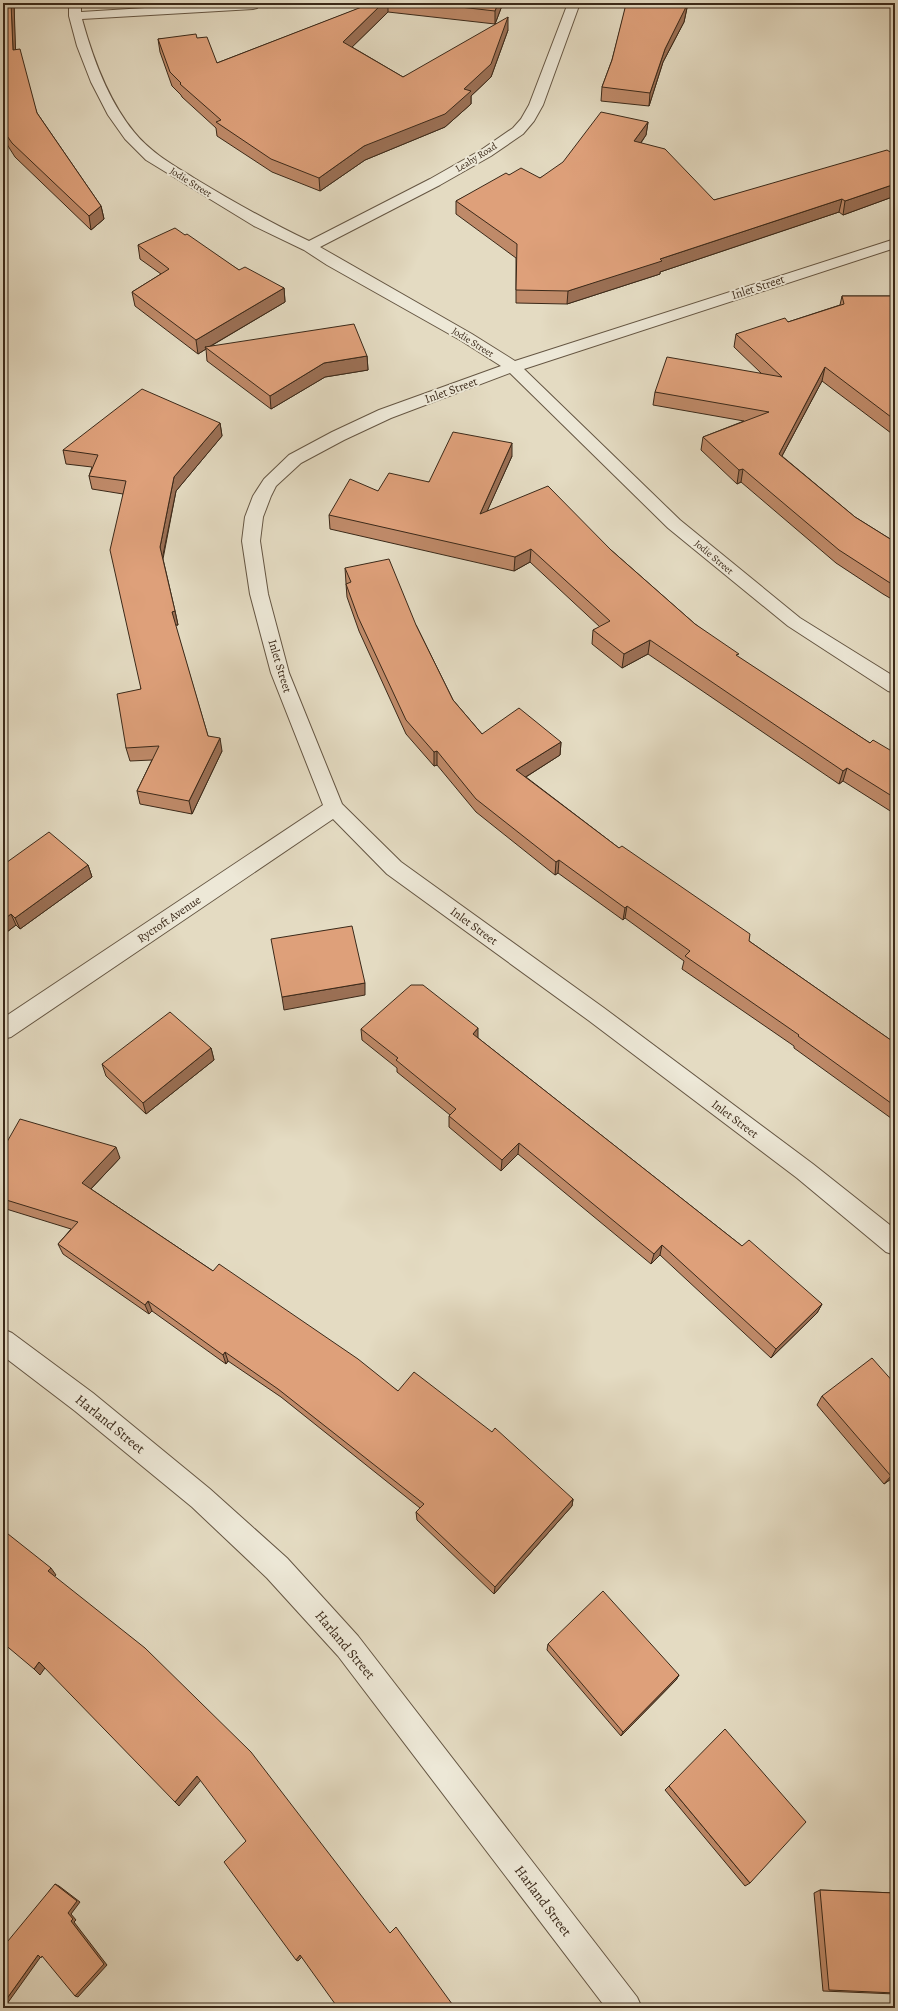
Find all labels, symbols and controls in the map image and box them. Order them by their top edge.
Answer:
street label: Leahy Road [453,139,500,175]
street label: Jodie Street [168,164,215,200]
street label: Inlet Street [729,271,787,303]
street label: Jodie Street [450,324,497,360]
street label: Inlet Street [422,373,480,407]
street label: Jodie Street [692,537,737,578]
street label: Inlet Street [264,637,296,695]
street label: Rycroft Avenue [134,892,204,946]
street label: Inlet Street [447,903,501,949]
street label: Inlet Street [708,1096,762,1142]
street label: Harland Street [71,1390,149,1458]
street label: Harland Street [311,1607,380,1684]
street label: Harland Street [510,1862,576,1941]

